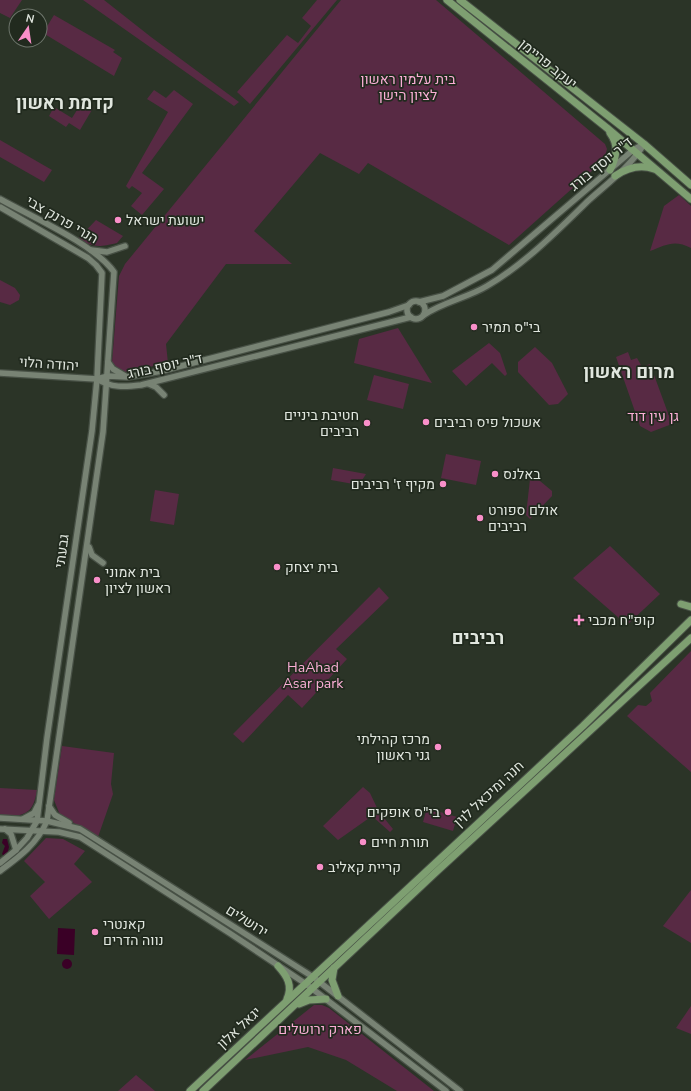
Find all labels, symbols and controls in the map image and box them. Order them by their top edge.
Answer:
north arrow [8,8,48,48]
text: N [24,11,36,27]
street label: יעקב פריימן [515,35,581,93]
park label: בית עלמין ראשון לציון הישן [360,70,456,105]
district label: קדמת ראשון [16,91,114,115]
street label: ד"ר יוסף בורג [565,133,637,195]
street label: הנרי פרנק צבי [22,192,102,248]
place label: ישועת ישראל [126,211,204,230]
marker: ישועת ישראל [113,215,123,225]
place label: בי"ס תמיר [482,318,541,337]
marker: בי"ס תמיר [469,322,479,332]
street label: ד"ר יוסף בורג [126,349,204,383]
street label: יהודה הלוי [19,352,79,376]
district label: מרום ראשון [583,360,675,384]
place label: חטיבת ביניים רביבים [284,406,359,441]
park label: גן עין דוד [627,407,679,426]
place label: אשכול פיס רביבים [434,413,541,432]
marker: אשכול פיס רביבים [421,417,431,427]
marker: חטיבת ביניים רביבים [362,418,372,428]
place label: באלנס [503,465,541,484]
marker: באלנס [490,469,500,479]
place label: מקיף ז' רביבים [351,475,435,494]
marker: מקיף ז' רביבים [438,479,448,489]
place label: אולם ספורט רביבים [488,501,558,536]
marker: אולם ספורט רביבים [475,513,485,523]
street label: גבעתי [50,533,74,569]
place label: בית יצחק [285,558,339,577]
marker: בית יצחק [272,562,282,572]
place label: בית אמוני ראשון לציון [105,563,171,598]
marker: בית אמוני ראשון לציון [92,575,102,585]
place label: קופ"ח מכבי [588,611,655,630]
marker: קופ"ח מכבי [573,614,585,626]
district label: רביבים [452,626,504,650]
park label: HaAhad Asar park [283,658,344,693]
place label: מרכז קהילתי גני ראשון [357,730,430,765]
marker: מרכז קהילתי גני ראשון [433,742,443,752]
street label: חנה ומיכאל לוין [450,757,528,831]
place label: בי"ס אופקים [367,803,441,822]
marker: בי"ס אופקים [443,807,453,817]
place label: תורת חיים [371,833,429,852]
marker: תורת חיים [358,837,368,847]
place label: קריית קאליב [328,858,401,877]
marker: קריית קאליב [315,862,325,872]
street label: ירושלים [222,901,272,941]
place label: קאנטרי נווה הדרים [103,915,164,950]
marker: קאנטרי נווה הדרים [90,927,100,937]
street label: יגאל אלון [213,1003,265,1053]
park label: פארק ירושלים [278,1020,362,1039]

